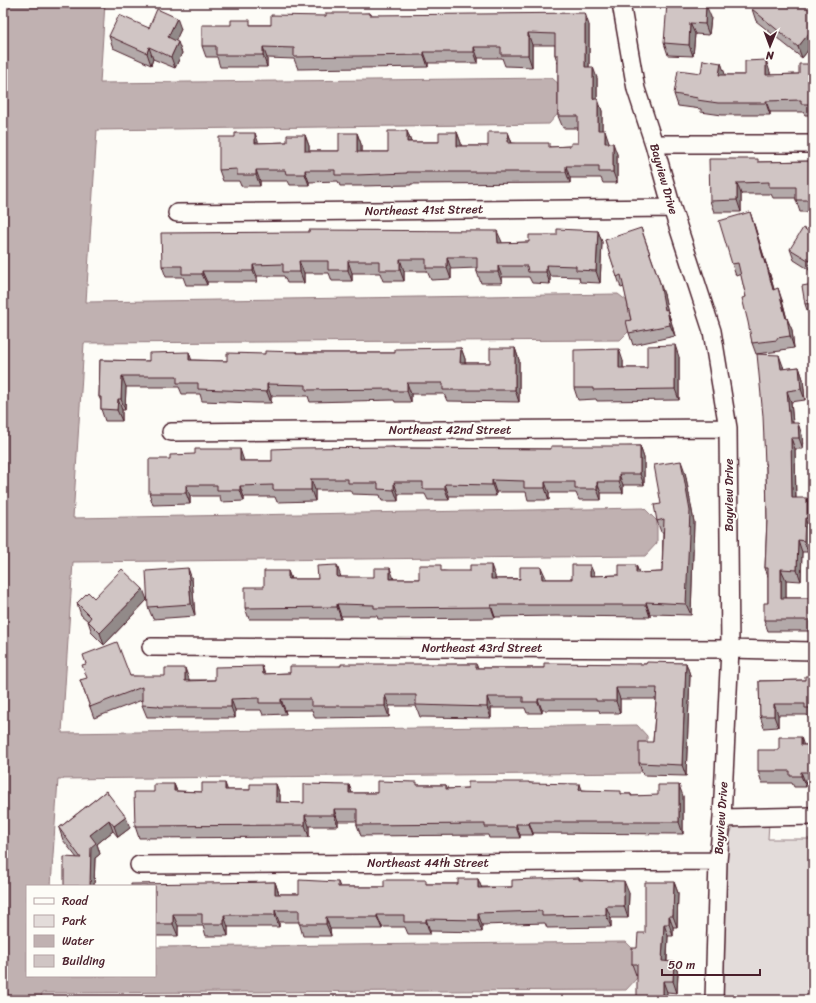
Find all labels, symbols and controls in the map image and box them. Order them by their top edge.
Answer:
north arrow [750,26,790,66]
text: N [765,46,775,65]
street label: Bayview Drive [643,141,685,217]
street label: Northeast 41st Street [365,198,483,222]
street label: Northeast 42nd Street [389,419,511,441]
street label: Bayview Drive [718,458,740,532]
street label: Northeast 43rd Street [422,637,542,659]
street label: Bayview Drive [707,781,735,855]
street label: Northeast 44th Street [367,852,489,874]
legend [26,885,156,977]
text: Road [62,890,89,912]
text: Park [62,910,87,932]
text: Water [62,930,95,952]
text: Building [62,950,105,972]
scale bar [662,951,760,977]
text: 50 m [668,954,695,976]

